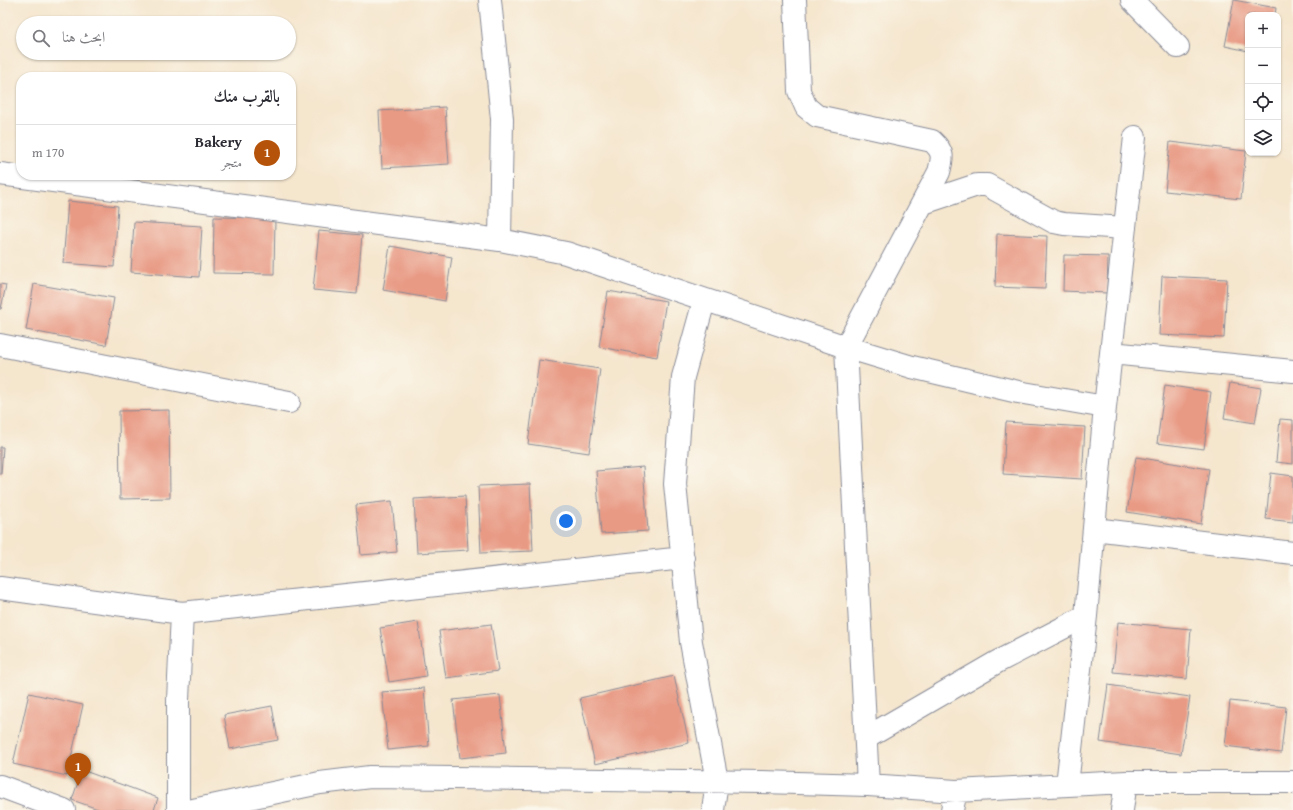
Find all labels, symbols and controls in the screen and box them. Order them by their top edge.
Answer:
map controls [1245,12,1281,156]
button: + [1245,12,1281,48]
search box [16,16,296,60]
text: ابحث هنا [62,26,105,47]
icon: search [30,27,52,49]
button: − [1245,48,1281,84]
text: بالقرب منك [213,83,280,108]
button: locate [1245,84,1281,120]
button: layers [1245,120,1281,156]
text: Bakery [195,131,242,152]
text: 170 m [32,143,64,162]
text: 1 [264,143,270,162]
text: متجر [221,153,242,172]
your location [556,511,576,531]
pin: 1 [65,753,91,786]

